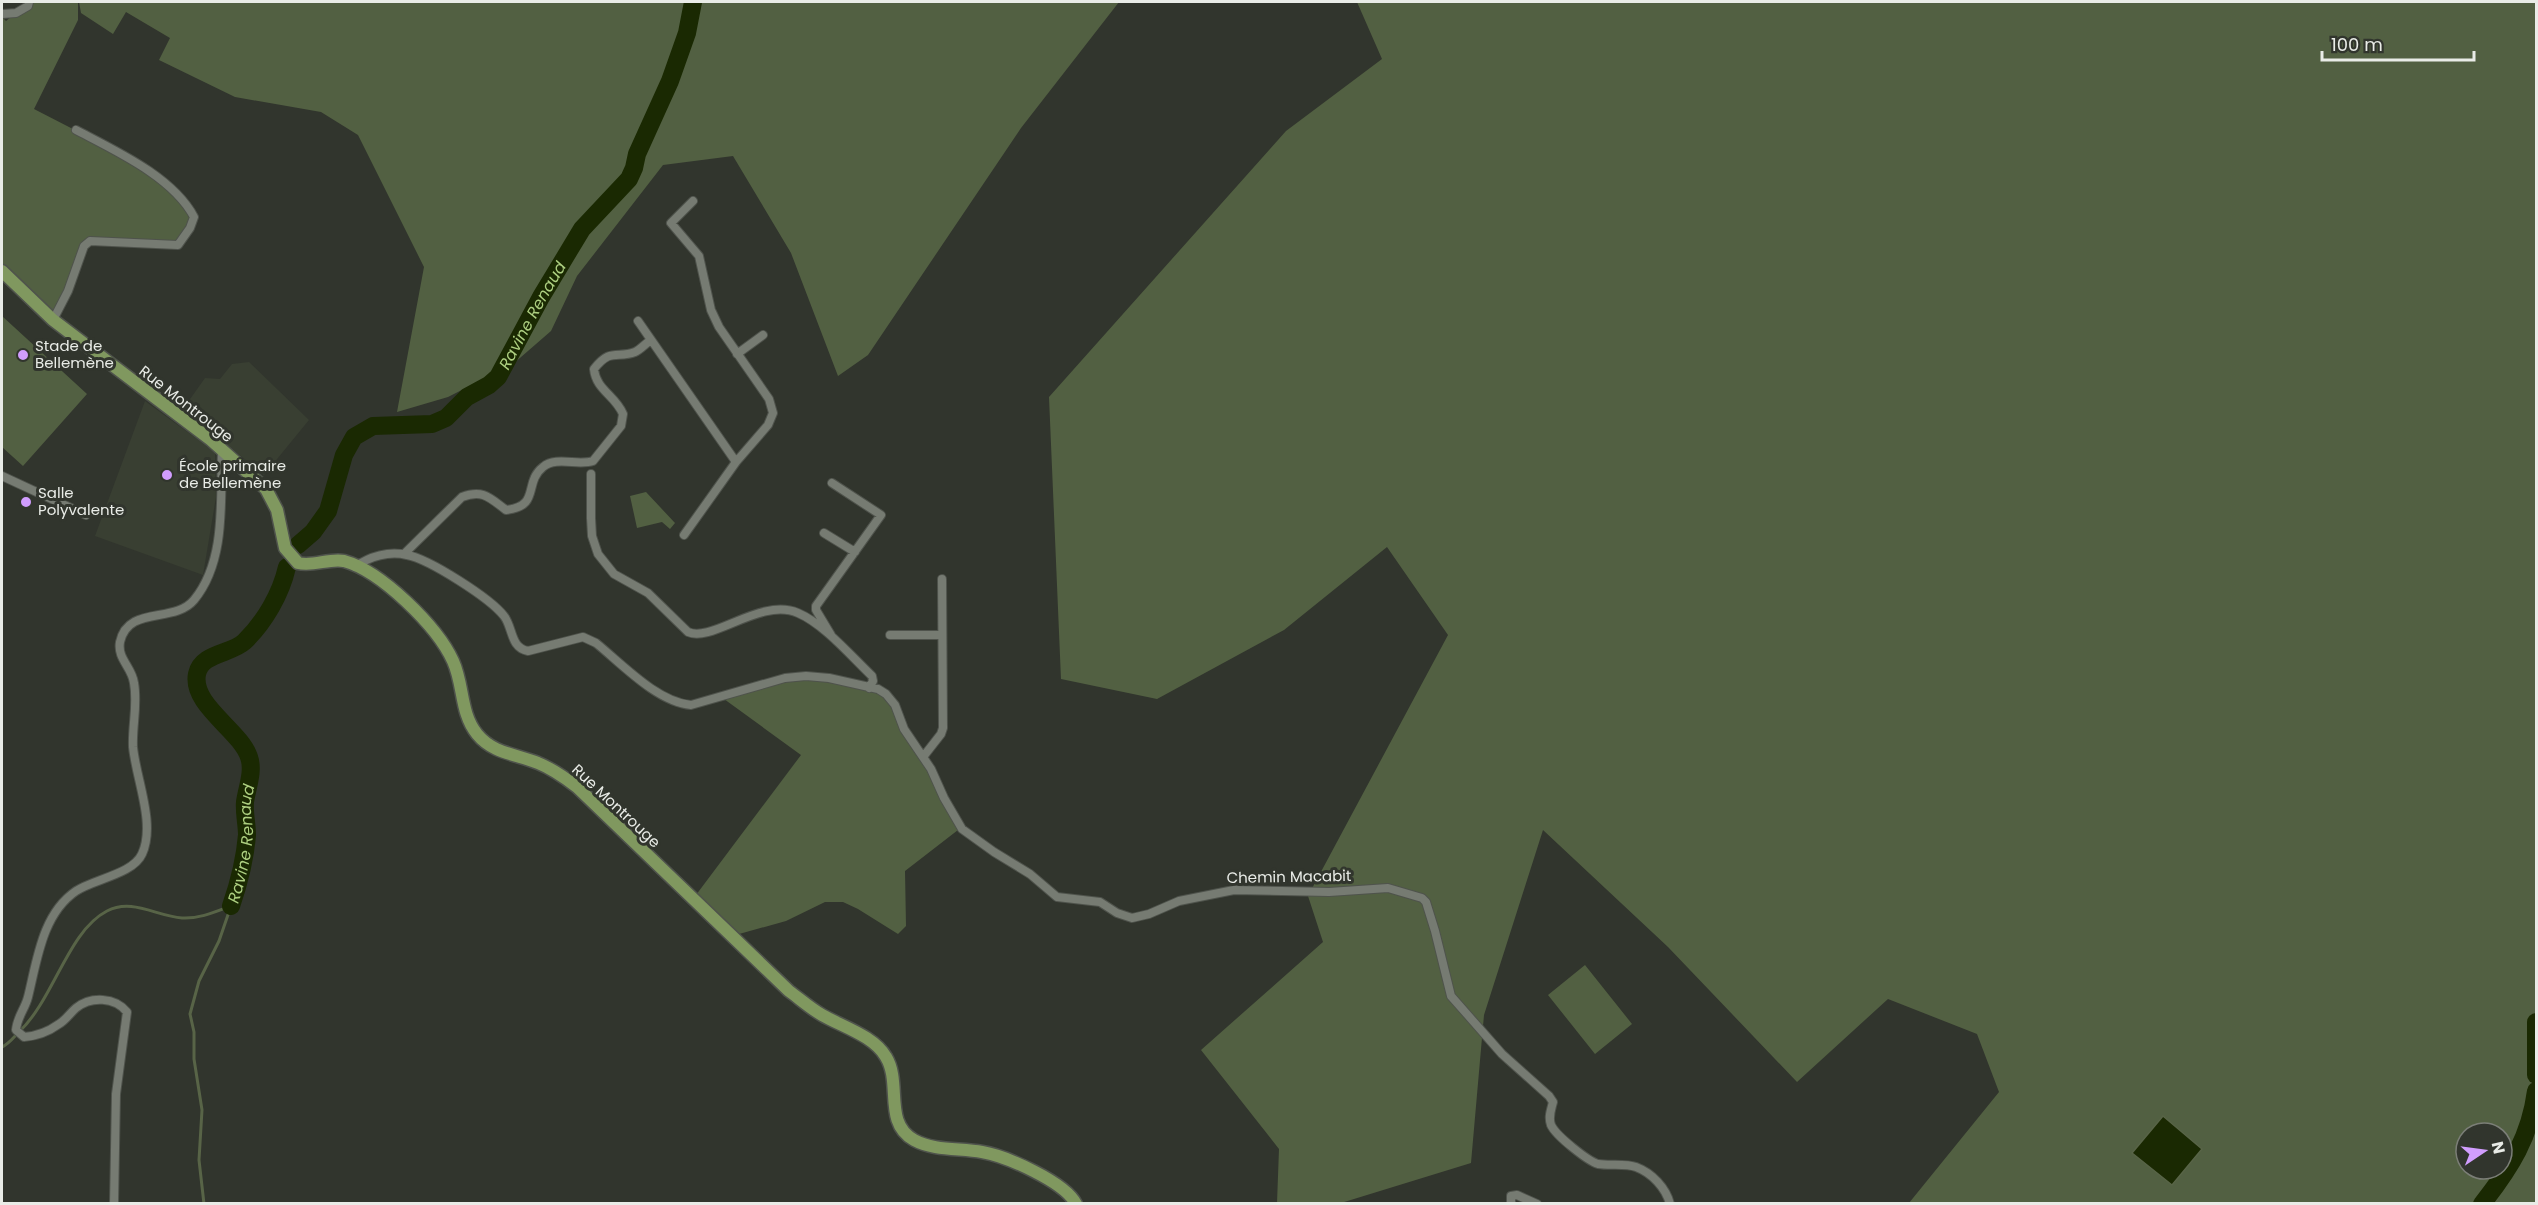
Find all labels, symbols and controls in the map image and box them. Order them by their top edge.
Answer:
scale bar [2322,24,2474,62]
text: 100 m [2331,32,2383,57]
water label: Ravine Renaud [493,257,572,374]
place label: Stade de Bellemène [35,335,114,373]
marker: Stade de Bellemène [16,348,30,362]
street label: Rue Montrouge [135,360,238,447]
place label: École primaire de Bellemène [179,455,286,493]
marker: École primaire de Bellemène [160,468,174,482]
place label: Salle Polyvalente [38,482,124,520]
marker: Salle Polyvalente [19,495,33,509]
street label: Rue Montrouge [568,759,665,852]
water label: Ravine Renaud [222,782,260,906]
street label: Chemin Macabit [1226,865,1352,888]
north arrow [2454,1121,2514,1181]
text: N [2486,1139,2511,1156]

